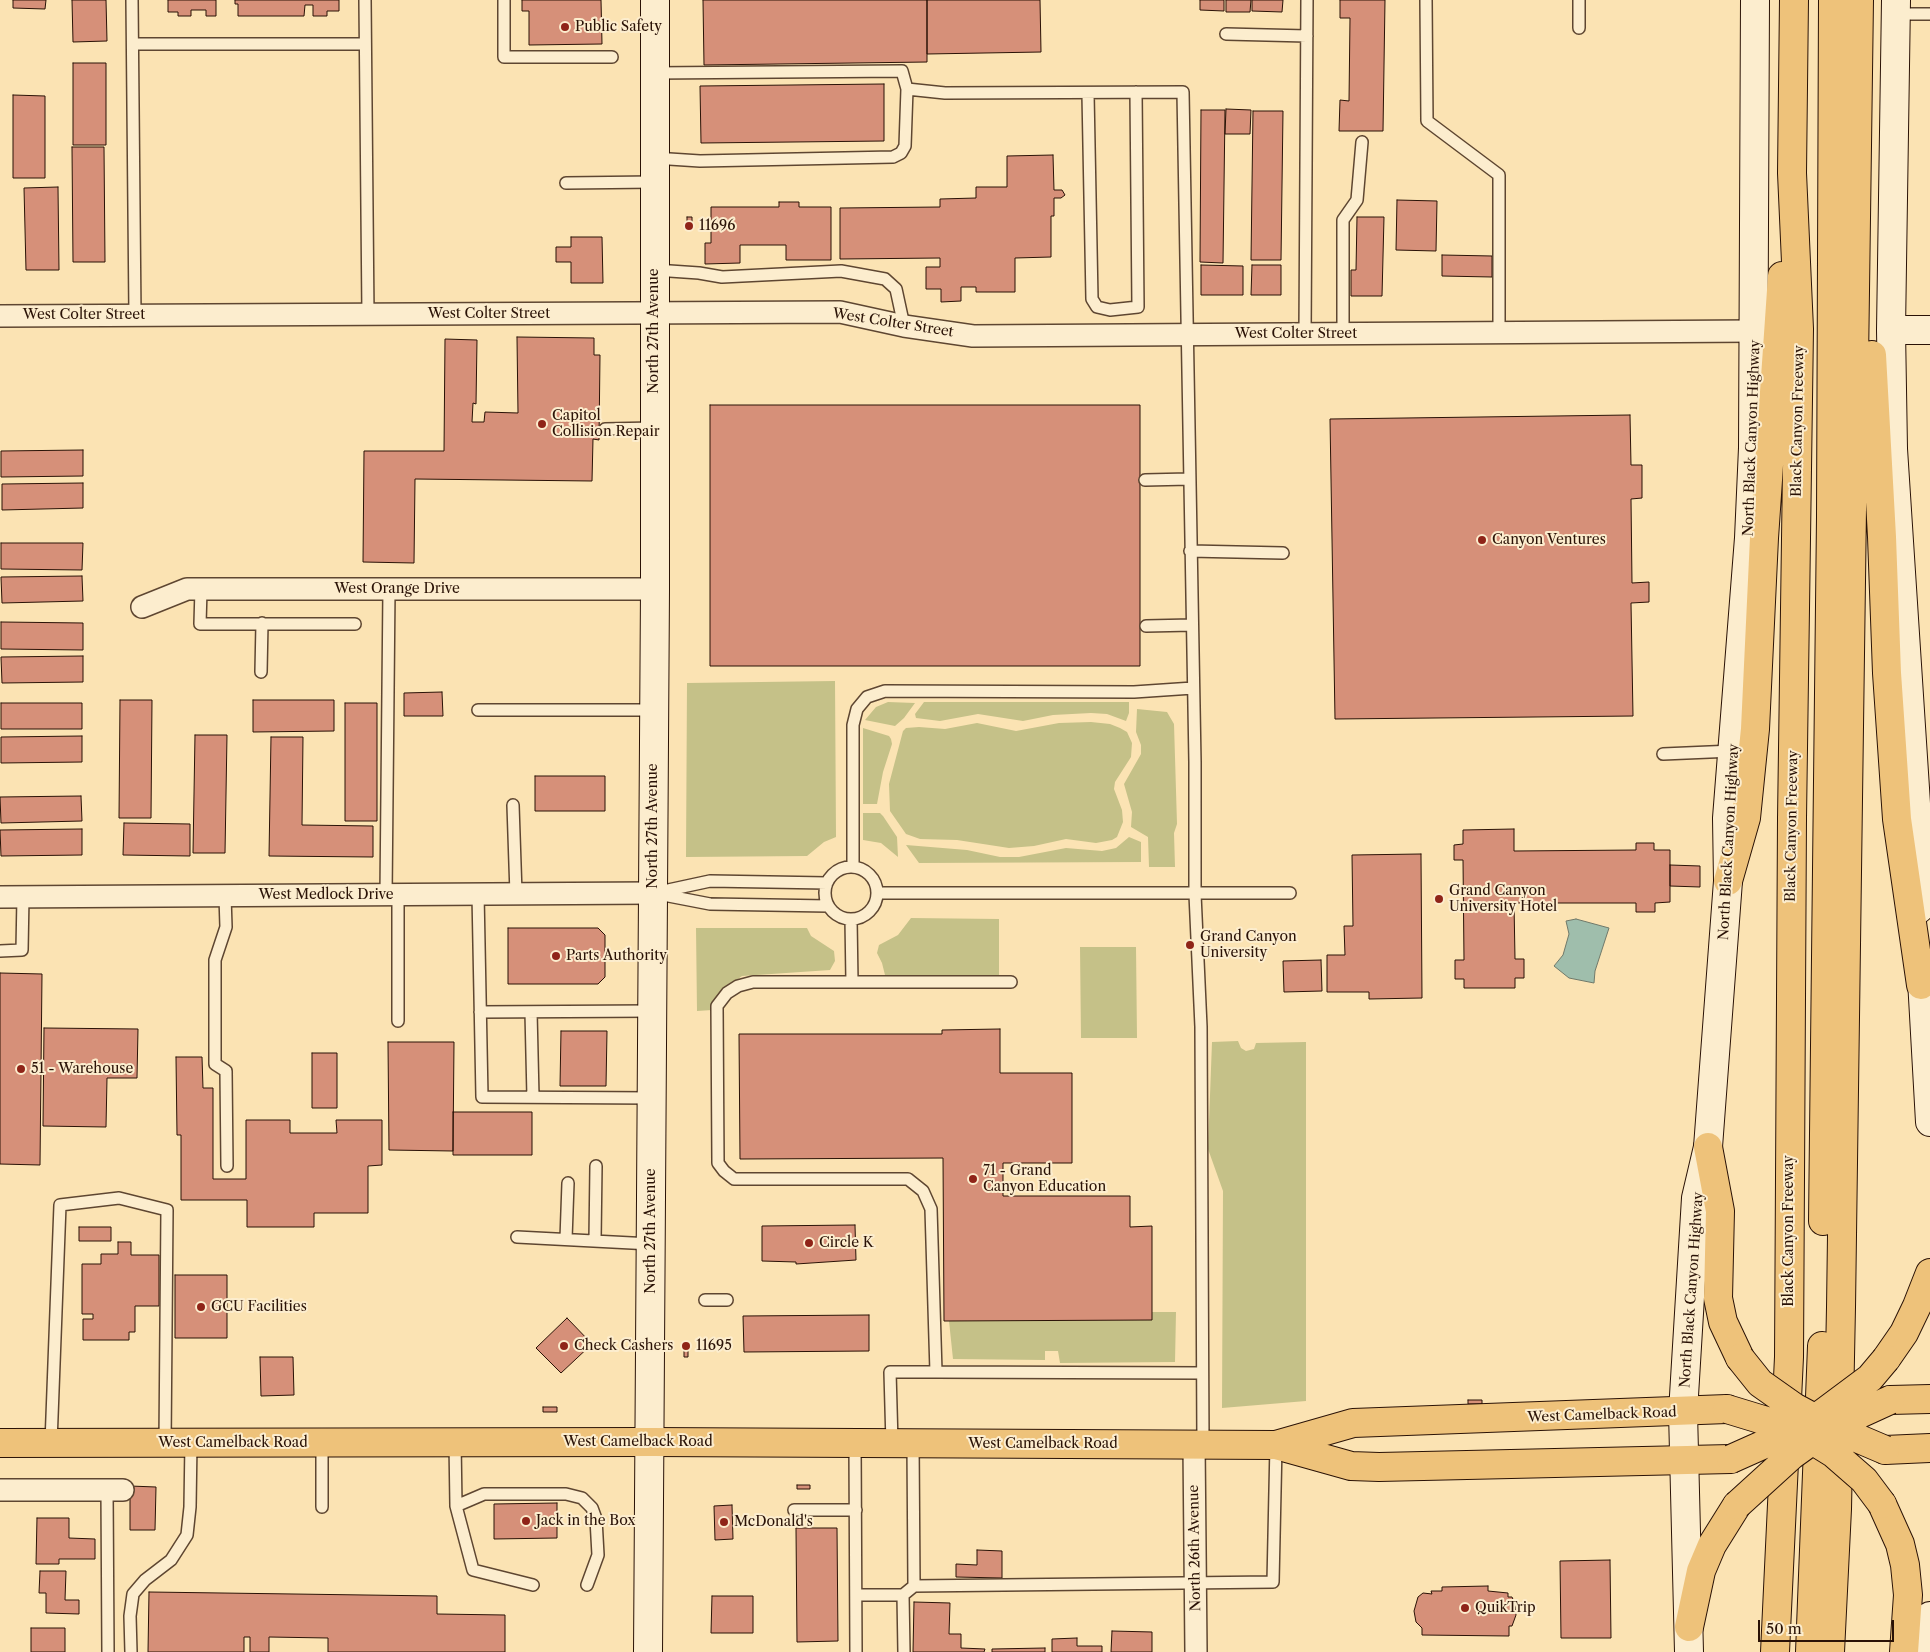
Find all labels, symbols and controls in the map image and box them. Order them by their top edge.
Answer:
place label: Public Safety [575,19,662,35]
marker: Public Safety [559,21,571,33]
place label: 11696 [699,218,735,234]
marker: 11696 [683,220,695,232]
street label: North 27th Avenue [646,268,662,394]
street label: West Colter Street [831,305,955,341]
street label: West Colter Street [428,306,550,322]
street label: West Colter Street [23,307,145,323]
street label: West Colter Street [1235,326,1357,342]
street label: North Black Canyon Highway [1740,339,1764,537]
street label: Black Canyon Freeway [1788,345,1808,497]
place label: Capitol Collision Repair [552,408,660,441]
marker: Capitol Collision Repair [536,418,548,430]
place label: Canyon Ventures [1492,532,1606,548]
marker: Canyon Ventures [1476,534,1488,546]
street label: West Orange Drive [334,581,460,597]
street label: North Black Canyon Highway [1715,743,1743,941]
street label: Black Canyon Freeway [1782,750,1802,902]
street label: North 27th Avenue [645,763,661,889]
place label: Grand Canyon University Hotel [1449,883,1557,916]
street label: West Medlock Drive [258,887,394,903]
marker: Grand Canyon University Hotel [1433,893,1445,905]
place label: Grand Canyon University [1200,929,1297,962]
marker: Grand Canyon University [1184,939,1196,951]
place label: Parts Authority [566,948,667,964]
marker: Parts Authority [550,950,562,962]
place label: 51 - Warehouse [31,1061,133,1077]
marker: 51 - Warehouse [15,1063,27,1075]
street label: Black Canyon Freeway [1781,1155,1797,1307]
place label: 71 - Grand Canyon Education [983,1163,1106,1196]
street label: North 27th Avenue [643,1168,659,1294]
marker: 71 - Grand Canyon Education [967,1173,979,1185]
street label: North Black Canyon Highway [1677,1191,1707,1389]
place label: Circle K [819,1235,874,1251]
marker: Circle K [803,1237,815,1249]
place label: GCU Facilities [211,1299,307,1315]
marker: GCU Facilities [195,1301,207,1313]
place label: Check Cashers [574,1338,673,1354]
place label: 11695 [696,1338,732,1354]
marker: Check Cashers [558,1340,570,1352]
marker: 11695 [680,1340,692,1352]
street label: West Camelback Road [1527,1404,1677,1426]
street label: West Camelback Road [563,1434,713,1450]
street label: West Camelback Road [158,1435,308,1451]
street label: West Camelback Road [968,1436,1118,1452]
street label: North 26th Avenue [1185,1485,1205,1611]
place label: Jack in the Box [536,1513,635,1529]
place label: McDonald's [734,1514,813,1530]
marker: Jack in the Box [520,1515,532,1527]
marker: McDonald's [718,1516,730,1528]
place label: QuikTrip [1475,1600,1536,1616]
marker: QuikTrip [1459,1602,1471,1614]
scale bar [1760,1610,1896,1642]
text: 50 m [1766,1619,1802,1638]

